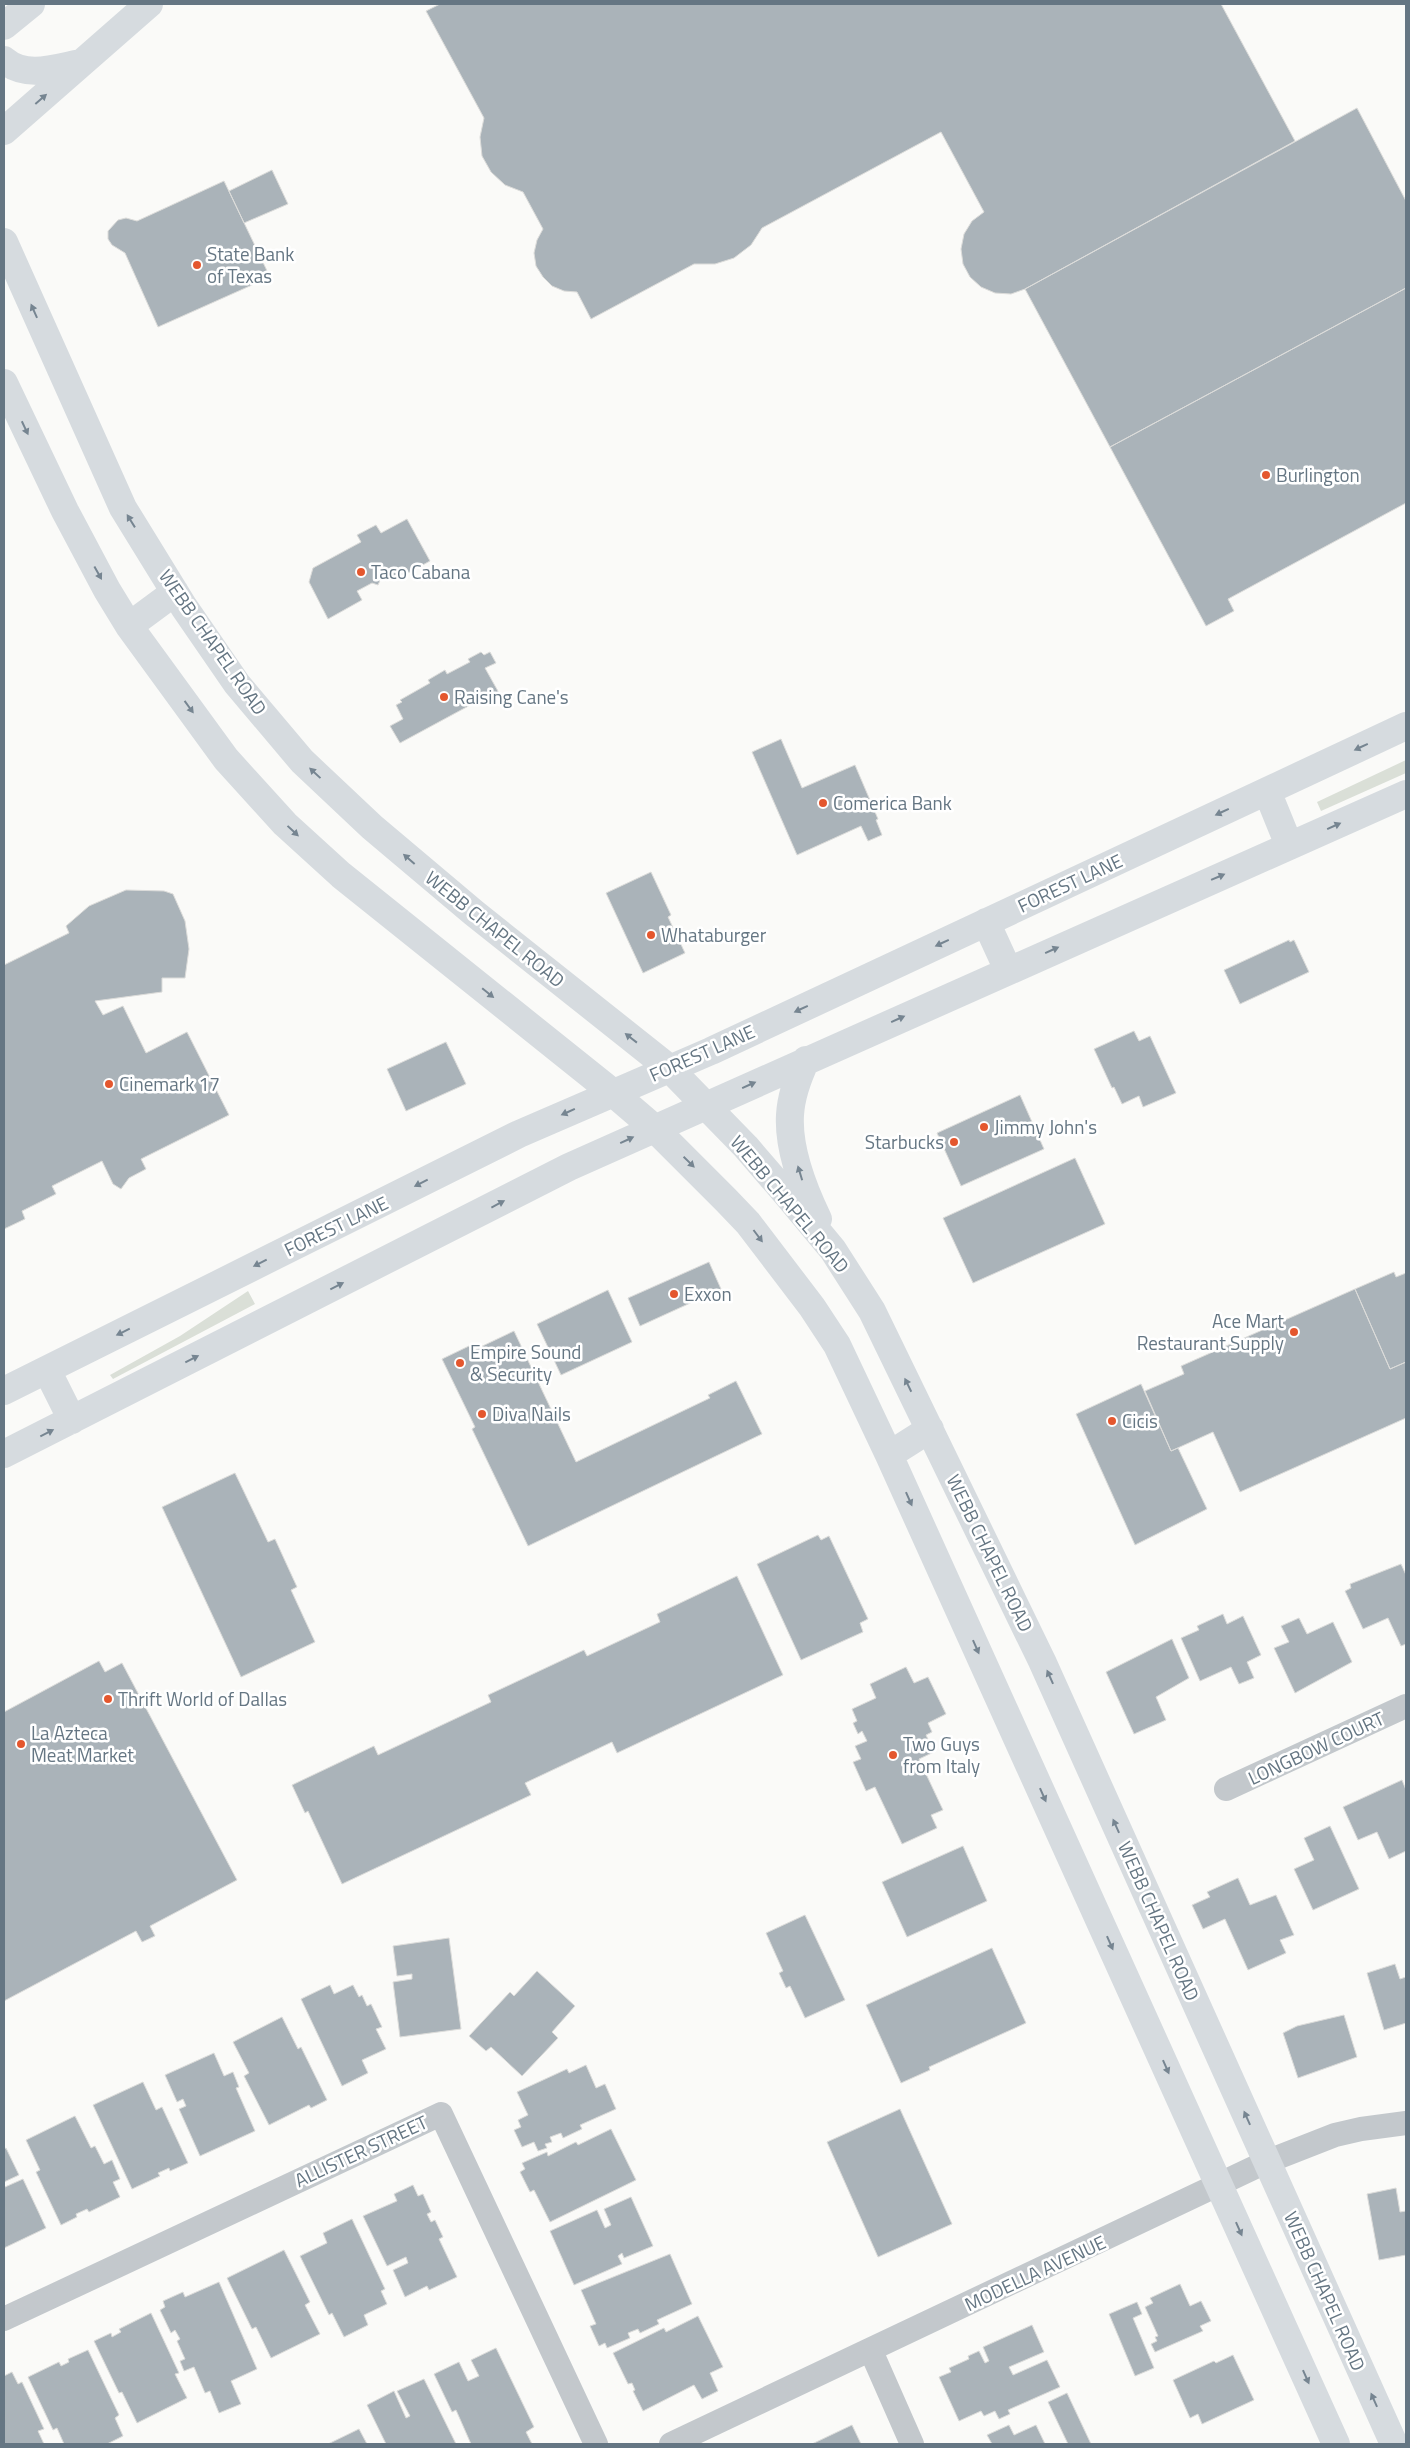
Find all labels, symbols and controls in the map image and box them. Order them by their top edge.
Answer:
one-way arrow [34,93,46,105]
place label: State Bank of Texas [207,239,294,290]
marker: State Bank of Texas [191,259,203,271]
one-way arrow [29,304,37,318]
one-way arrow [20,420,29,435]
place label: Burlington [1276,460,1360,489]
marker: Burlington [1260,469,1272,481]
one-way arrow [126,514,135,527]
place label: Taco Cabana [371,557,471,586]
street label: WEBB CHAPEL ROAD [152,563,275,721]
one-way arrow [93,566,102,579]
marker: Taco Cabana [355,566,367,578]
place label: Raising Cane's [454,682,569,711]
marker: Raising Cane's [438,691,450,703]
one-way arrow [183,700,194,713]
one-way arrow [1354,744,1368,752]
one-way arrow [309,767,321,779]
place label: Comerica Bank [833,788,952,817]
marker: Comerica Bank [817,797,829,809]
one-way arrow [1215,808,1229,816]
one-way arrow [1327,821,1341,829]
one-way arrow [287,825,299,837]
street label: FOREST LANE [1013,846,1127,920]
one-way arrow [403,854,416,865]
street label: WEBB CHAPEL ROAD [419,863,571,994]
one-way arrow [1211,872,1225,880]
place label: Whataburger [661,920,767,949]
marker: Whataburger [645,929,657,941]
one-way arrow [935,939,949,947]
one-way arrow [1045,945,1059,953]
one-way arrow [481,987,494,998]
one-way arrow [794,1005,808,1013]
one-way arrow [891,1014,905,1022]
street label: FOREST LANE [644,1016,759,1089]
one-way arrow [625,1033,638,1044]
place label: Cinemark 17 [119,1069,220,1098]
marker: Cinemark 17 [103,1078,115,1090]
one-way arrow [742,1081,756,1089]
one-way arrow [561,1109,575,1117]
place label: Jimmy John's [994,1112,1097,1141]
marker: Jimmy John's [978,1121,990,1133]
place label: Starbucks [865,1127,944,1156]
street label: WEBB CHAPEL ROAD [724,1128,857,1279]
one-way arrow [620,1136,634,1144]
marker: Starbucks [948,1136,960,1148]
one-way arrow [683,1156,695,1168]
one-way arrow [796,1165,803,1180]
one-way arrow [414,1179,429,1187]
street label: FOREST LANE [279,1188,393,1263]
one-way arrow [490,1200,505,1208]
one-way arrow [753,1229,763,1243]
one-way arrow [253,1259,268,1267]
place label: Exxon [684,1279,732,1308]
one-way arrow [330,1282,345,1290]
marker: Exxon [668,1288,680,1300]
place label: Ace Mart Restaurant Supply [1137,1306,1284,1357]
marker: Ace Mart Restaurant Supply [1288,1326,1300,1338]
one-way arrow [116,1328,130,1336]
place label: Empire Sound & Security [470,1337,581,1388]
one-way arrow [185,1355,200,1363]
marker: Empire Sound & Security [454,1357,466,1369]
one-way arrow [904,1378,912,1393]
place label: Diva Nails [492,1399,571,1428]
place label: Cicis [1122,1406,1158,1435]
marker: Diva Nails [476,1408,488,1420]
marker: Cicis [1106,1415,1118,1427]
one-way arrow [40,1428,54,1436]
street label: WEBB CHAPEL ROAD [940,1469,1041,1636]
one-way arrow [906,1492,914,1506]
one-way arrow [973,1640,981,1654]
one-way arrow [1045,1670,1053,1684]
place label: Thrift World of Dallas [118,1684,287,1713]
marker: Thrift World of Dallas [102,1693,114,1705]
street label: LONGBOW COURT [1243,1703,1389,1792]
place label: La Azteca Meat Market [31,1718,134,1769]
place label: Two Guys from Italy [903,1729,980,1780]
marker: La Azteca Meat Market [15,1738,27,1750]
marker: Two Guys from Italy [887,1749,899,1761]
one-way arrow [1039,1788,1047,1802]
one-way arrow [1112,1819,1120,1833]
street label: WEBB CHAPEL ROAD [1111,1836,1208,2005]
one-way arrow [1106,1936,1114,1950]
one-way arrow [1162,2060,1170,2074]
street label: ALLISTER STREET [289,2107,432,2194]
one-way arrow [1242,2111,1250,2125]
street label: WEBB CHAPEL ROAD [1277,2206,1374,2375]
one-way arrow [1235,2222,1243,2236]
street label: MODELLA AVENUE [959,2227,1110,2318]
one-way arrow [1302,2370,1310,2384]
one-way arrow [1369,2393,1377,2407]

